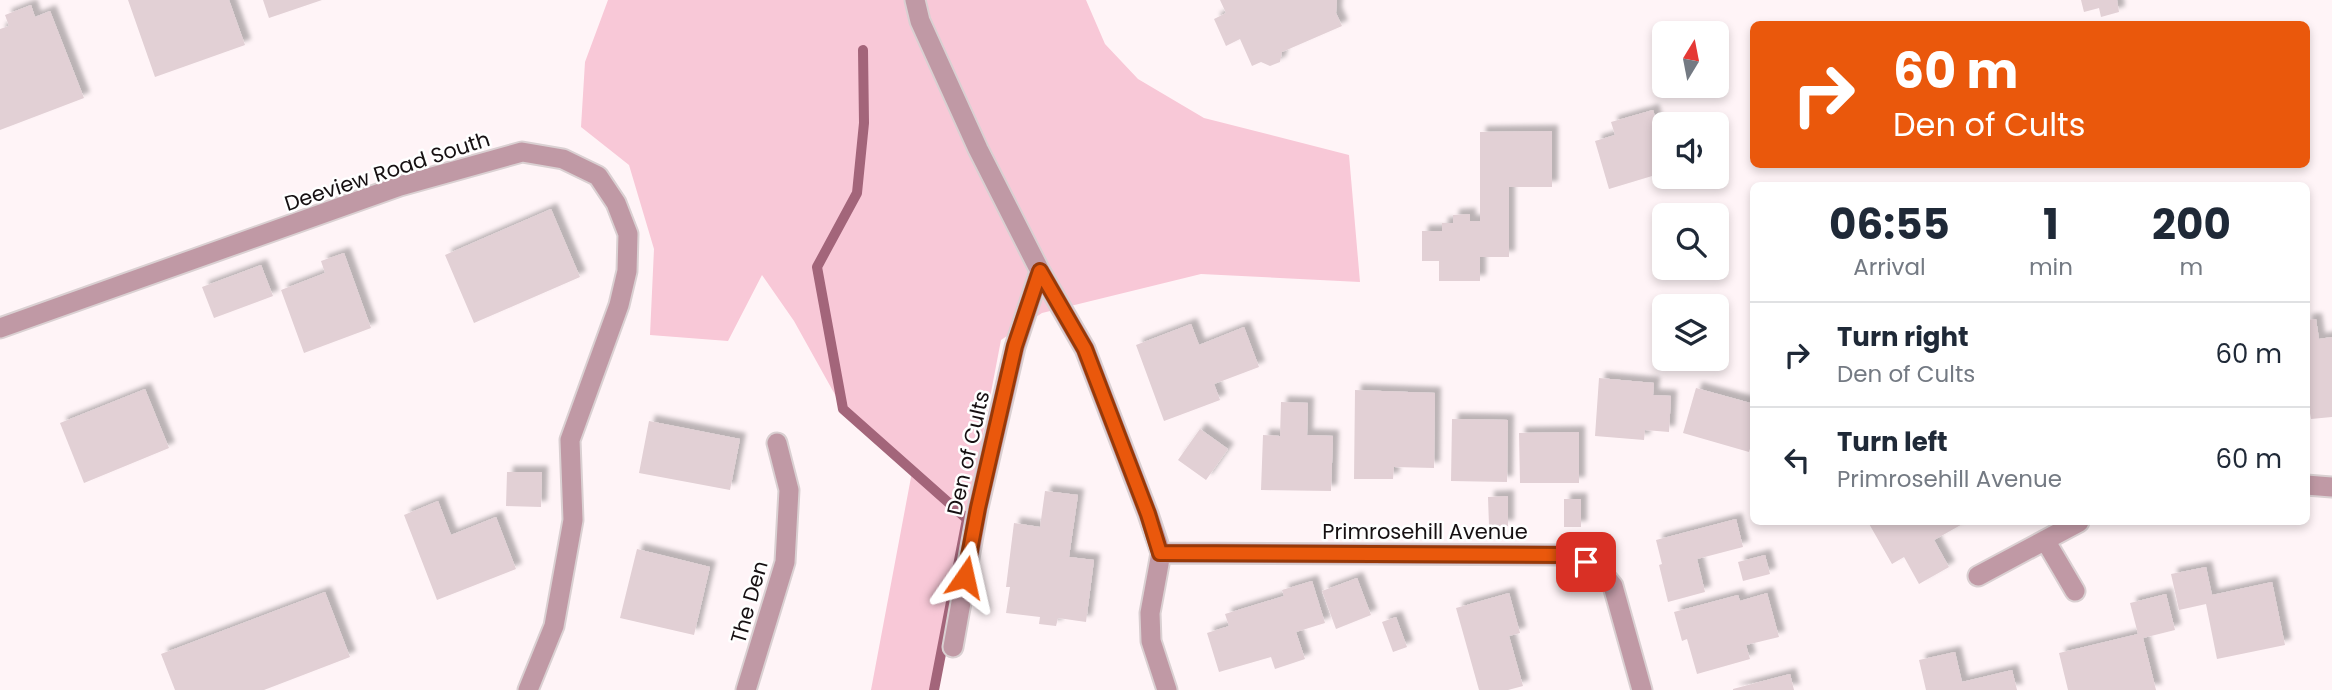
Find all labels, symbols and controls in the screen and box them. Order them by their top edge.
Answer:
north arrow [1652,21,1729,98]
map controls [1652,21,1729,371]
text: 60 m [1893,37,2018,105]
icon: right [1778,49,1869,140]
text: Den of Cults [1893,102,2085,147]
button: sound [1652,112,1729,189]
street label: Deeview Road South [281,124,493,218]
text: 06:55 [1829,195,1950,254]
text: 1 [2043,195,2059,254]
text: 200 [2152,195,2231,254]
button: search [1652,203,1729,280]
text: Arrival [1853,251,1926,283]
text: min [2029,251,2073,283]
text: m [2180,251,2203,283]
button: layers [1652,294,1729,371]
text: Turn right [1837,319,1969,355]
icon: right [1778,336,1816,374]
text: 60 m [2215,336,2282,372]
text: Den of Cults [1837,358,1975,390]
street label: Den of Cults [940,388,996,518]
text: Turn left [1837,424,1948,460]
icon: left [1778,441,1816,479]
text: 60 m [2215,441,2282,477]
text: Primrosehill Avenue [1837,463,2062,495]
street label: Primrosehill Avenue [1322,517,1528,546]
pin [1556,532,1616,592]
position arrow [928,540,1002,614]
icon: arrive [1567,543,1605,581]
street label: The Den [723,557,775,647]

